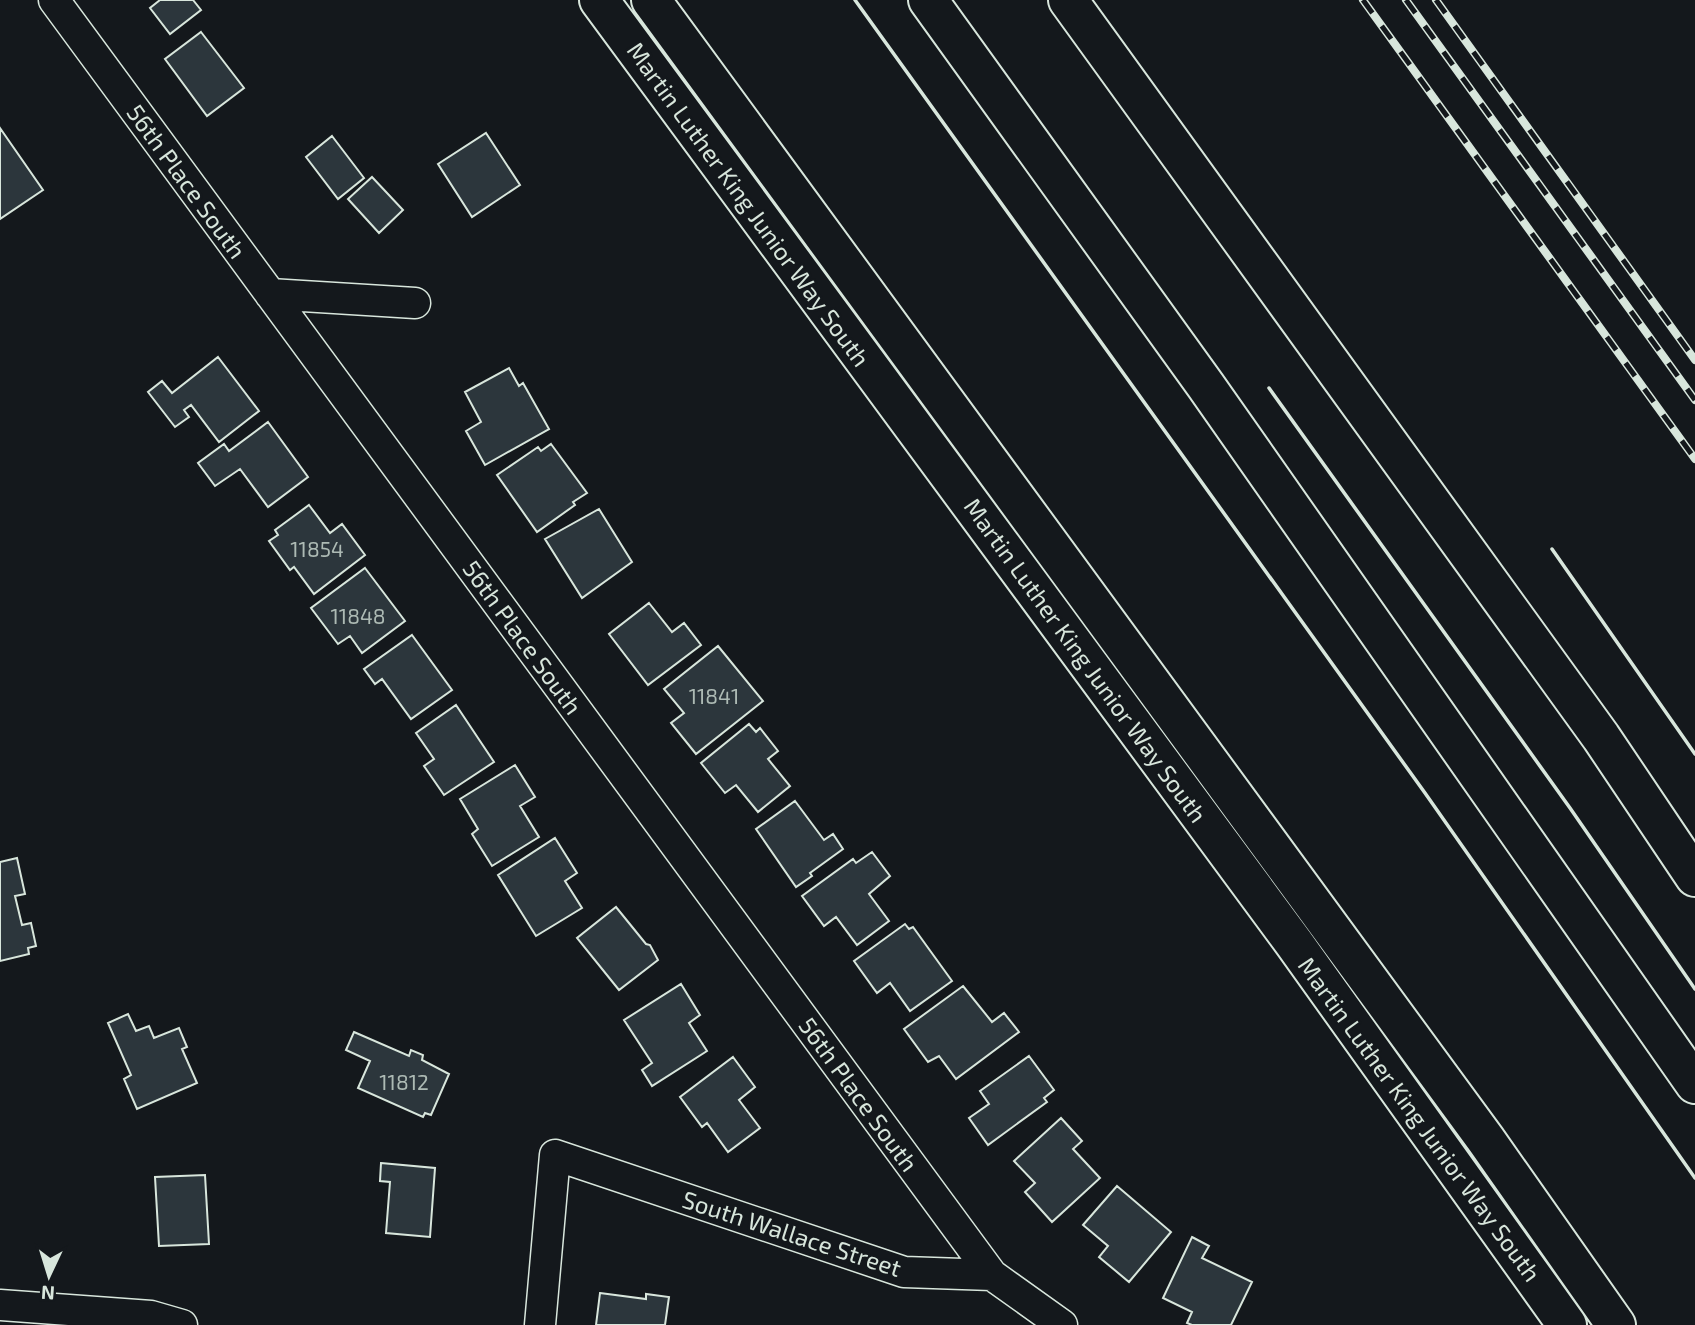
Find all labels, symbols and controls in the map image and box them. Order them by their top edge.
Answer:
street label: Martin Luther King Junior Way South [622,36,876,372]
street label: 56th Place South [121,98,253,264]
street label: Martin Luther King Junior Way South [959,492,1213,828]
house number: 11854 [290,536,344,561]
street label: 56th Place South [457,554,589,720]
house number: 11848 [330,603,386,628]
house number: 11841 [689,683,739,708]
street label: Martin Luther King Junior Way South [1293,951,1547,1287]
street label: 56th Place South [793,1011,925,1177]
house number: 11812 [379,1069,429,1094]
street label: South Wallace Street [679,1184,905,1282]
north arrow [14,1241,84,1311]
text: N [40,1282,55,1305]

